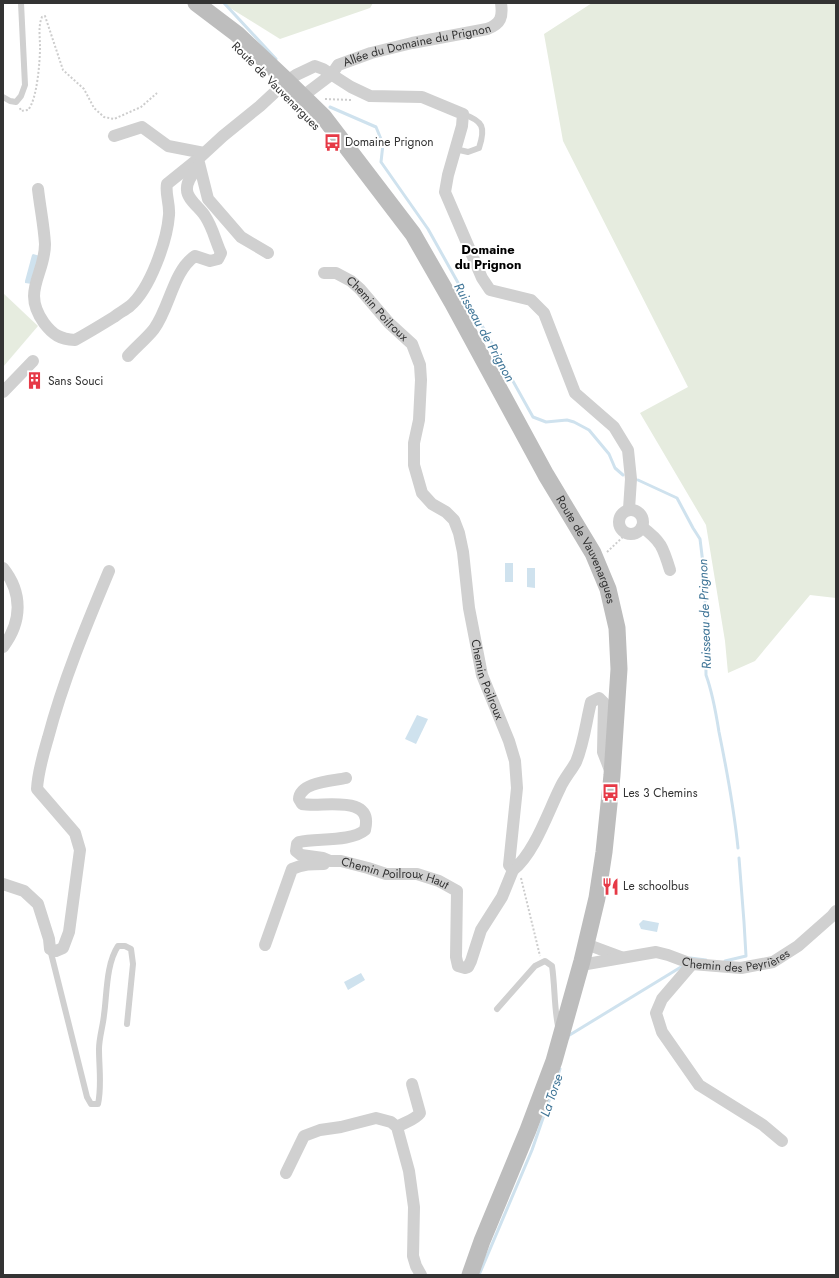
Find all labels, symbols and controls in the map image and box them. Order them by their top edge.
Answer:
street label: Allée du Domaine du Prignon [340,19,494,72]
street label: Route de Vauvenargues [228,38,325,135]
bus stop icon: Domaine Prignon [322,132,342,152]
place label: Domaine Prignon [345,133,434,151]
district label: Domaine du Prignon [455,240,521,274]
street label: Chemin Poilroux [342,272,413,346]
water label: Ruisseau de Prignon [449,279,520,386]
building icon: Sans Souci [25,371,45,391]
place label: Sans Souci [48,372,103,390]
street label: Route de Vauvenargues [551,492,620,605]
water label: Ruisseau de Prignon [693,558,716,670]
street label: Chemin Poilroux [466,638,509,723]
bus stop icon: Les 3 Chemins [600,783,620,803]
place label: Les 3 Chemins [623,784,698,802]
street label: Chemin Poilroux Haut [339,852,453,894]
restaurant icon: Le schoolbus [600,876,620,896]
place label: Le schoolbus [623,877,689,895]
street label: Chemin des Peyrières [679,944,794,977]
water label: La Torse [535,1071,568,1119]

